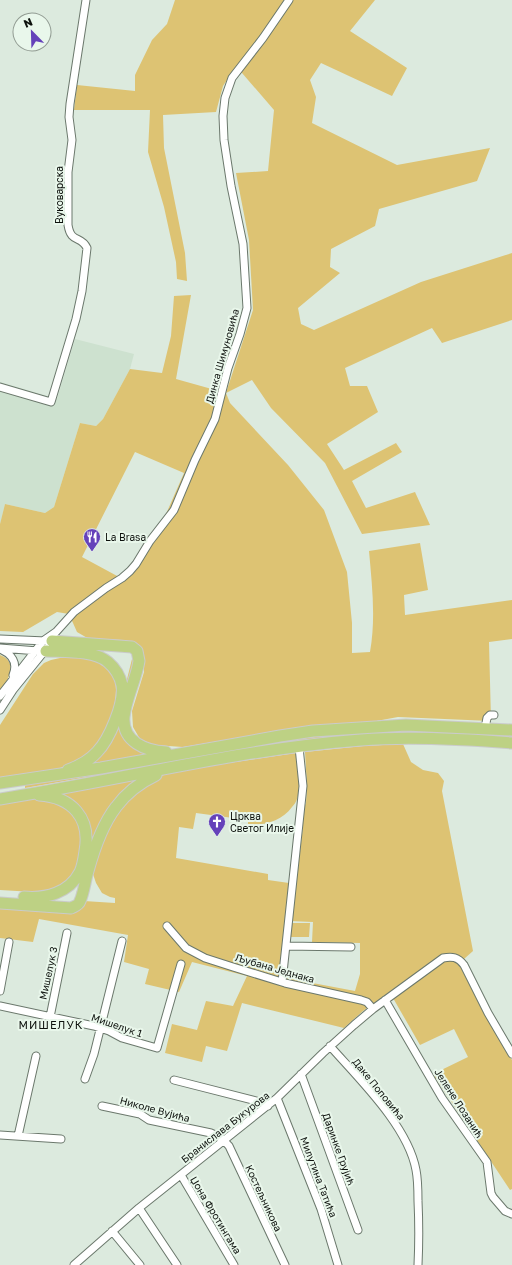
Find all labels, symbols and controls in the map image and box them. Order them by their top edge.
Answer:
north arrow [12,12,52,52]
text: N [22,15,34,30]
street label: Вуковарска [53,166,65,224]
street label: Динка Шимуновића [203,307,241,405]
restaurant icon: La Brasa [82,527,102,552]
place label: La Brasa [105,531,146,543]
place label: Црква Светог Илије [230,810,294,834]
church icon: Црква Светог Илије [207,812,227,837]
street label: Мишелук 3 [37,945,60,1001]
street label: Љубана Једнака [234,951,316,985]
street label: Мишелук 1 [90,1011,144,1039]
district label: МИШЕЛУК [18,1018,84,1031]
street label: Даке Поповића [350,1056,408,1122]
street label: Јелене Лозанић [432,1066,486,1140]
street label: Бранислава Букурова [179,1089,271,1165]
street label: Николе Вујића [119,1094,191,1124]
street label: Даринке Грујић [320,1111,358,1187]
street label: Милутина Татића [298,1135,340,1219]
street label: Костељникова [243,1163,285,1233]
street label: Џона Фротингама [188,1174,244,1256]

